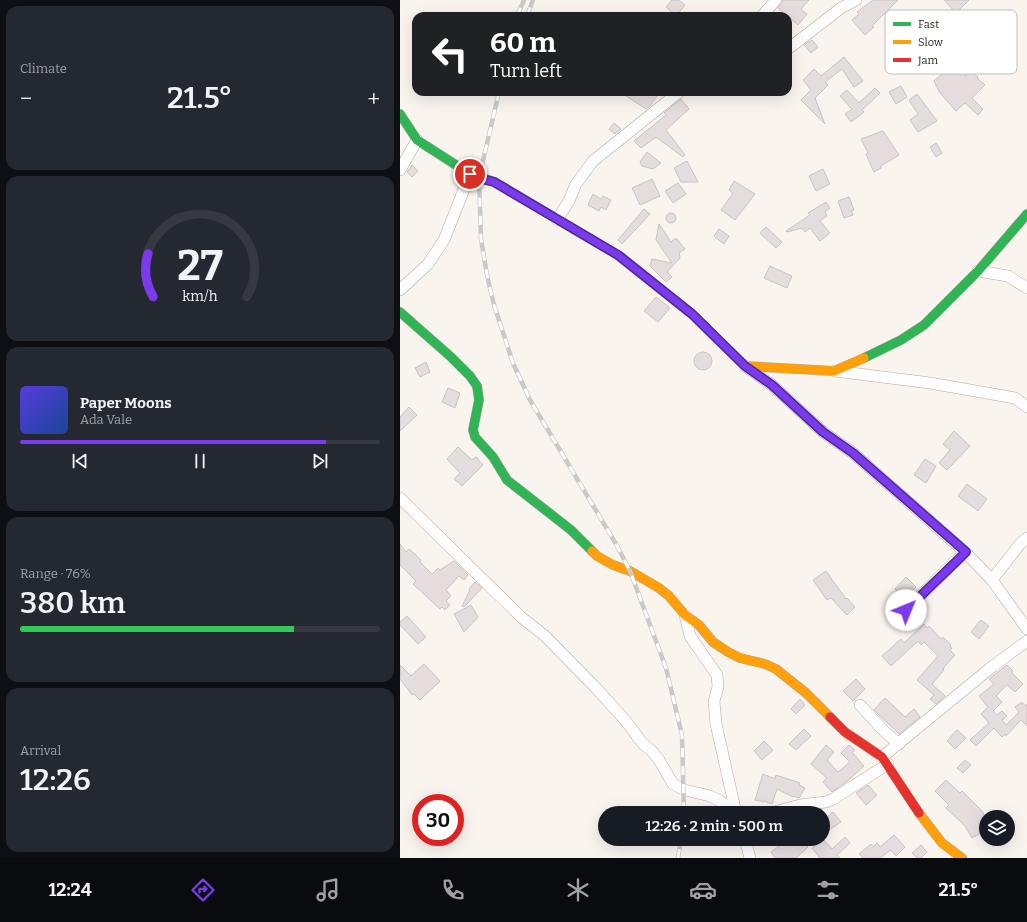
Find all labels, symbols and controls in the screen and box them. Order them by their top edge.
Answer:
legend [885,10,1017,74]
text: Fast [918,18,939,31]
text: 60 m [490,26,556,59]
icon: left [424,28,476,80]
text: Slow [918,36,943,49]
text: Jam [917,54,938,67]
text: Turn left [490,60,562,82]
text: Climate [20,61,67,76]
text: 21.5° [167,80,233,116]
text: − [20,85,32,112]
text: + [367,85,380,112]
pin [453,157,487,191]
icon: arrive [459,163,481,185]
text: 27 [177,240,223,290]
text: km/h [182,287,218,304]
text: Paper Moons [80,394,172,412]
text: Ada Vale [80,412,132,427]
icon: previous [69,450,91,472]
icon: pause [189,450,211,472]
icon: next [309,450,331,472]
text: Range · 76% [20,566,91,581]
text: 380 km [20,585,126,621]
position arrow [885,589,927,631]
text: Arrival [20,743,61,758]
text: 12:26 [20,762,91,798]
speed limit sign: 30 [412,794,464,846]
map controls [979,810,1015,846]
button: layers [979,810,1015,846]
text: 12:26 · 2 min · 500 m [645,817,783,835]
icon: directions [189,876,217,904]
icon: music [314,876,342,904]
icon: phone [439,876,467,904]
icon: climate [564,876,592,904]
icon: car [689,876,717,904]
icon: filters [814,876,842,904]
text: 12:24 [48,879,92,901]
text: 21.5° [939,879,978,901]

